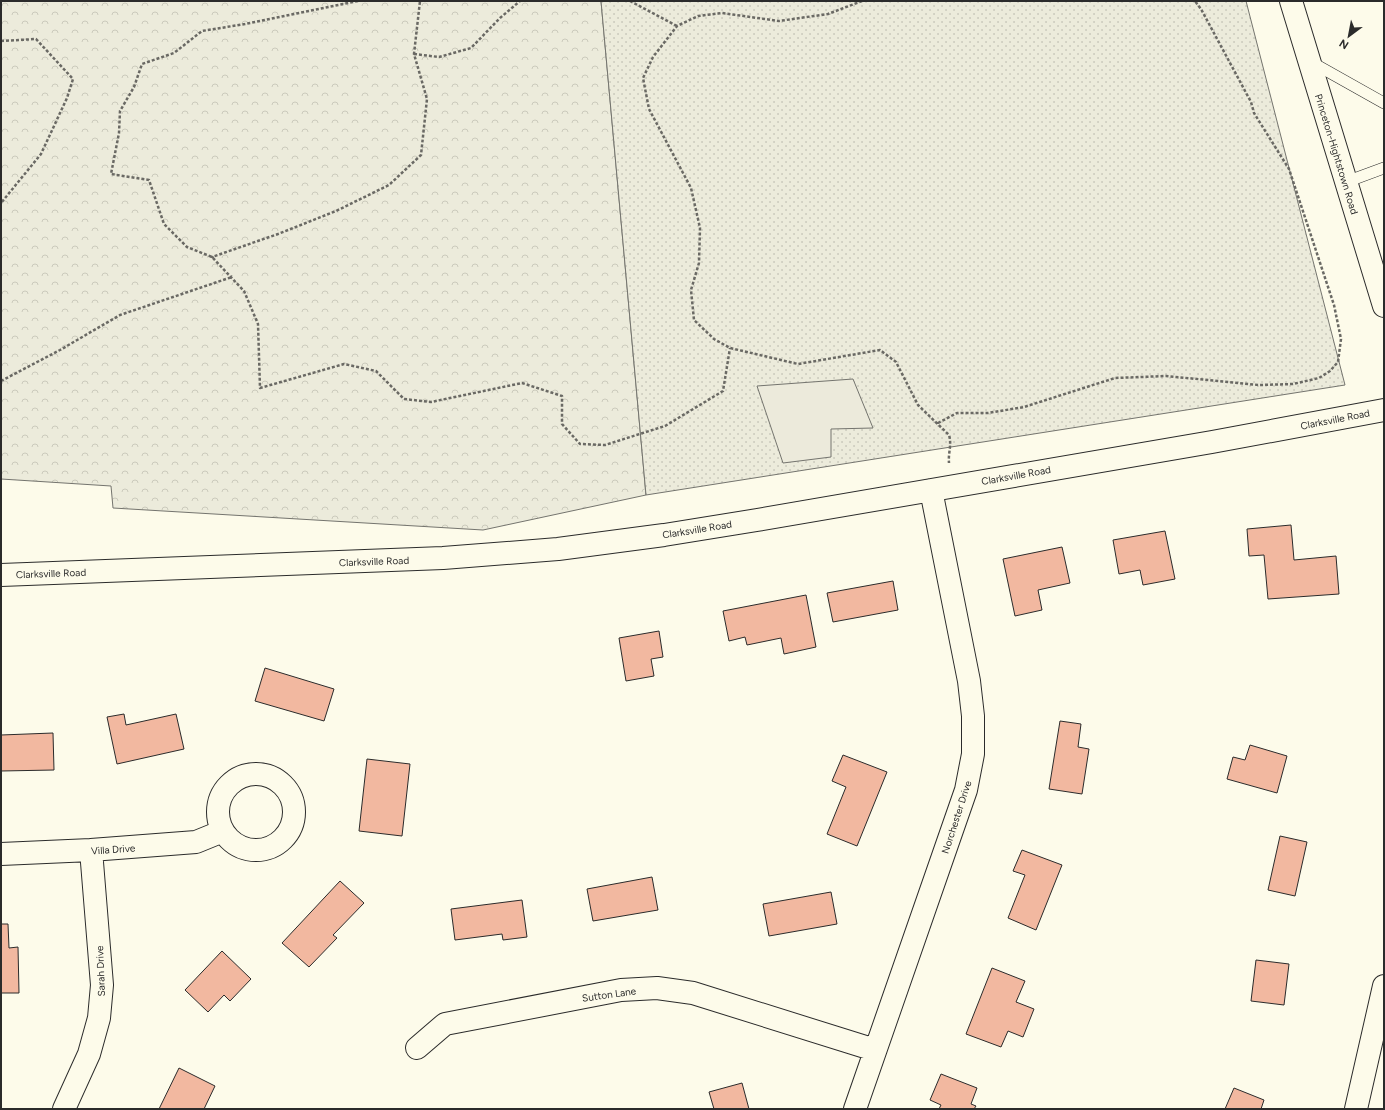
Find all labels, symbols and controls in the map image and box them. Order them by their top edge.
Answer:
north arrow [1329,16,1369,56]
text: N [1337,36,1351,52]
street label: Princeton-Hightstown Road [1312,92,1361,216]
street label: Clarksville Road [1299,406,1371,433]
street label: Clarksville Road [980,463,1052,488]
street label: Clarksville Road [661,518,733,541]
street label: Clarksville Road [339,554,409,569]
street label: Clarksville Road [16,566,86,581]
street label: Norchester Drive [939,778,975,855]
street label: Villa Drive [90,841,136,858]
street label: Sarah Drive [93,945,108,997]
street label: Sutton Lane [581,984,637,1005]

